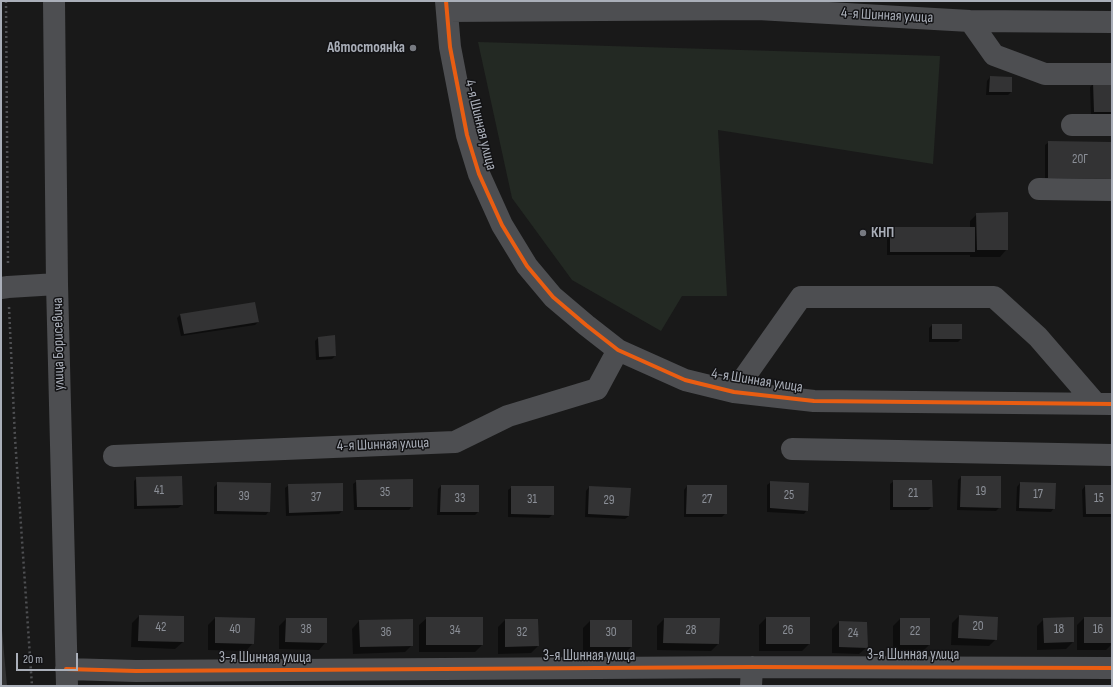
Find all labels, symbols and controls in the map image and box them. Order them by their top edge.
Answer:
street label: 4-я Шинная улица [840,5,934,27]
place label: Автостоянка [327,39,405,57]
marker: Автостоянка [408,43,418,53]
street label: 4-я Шинная улица [460,78,500,172]
house number: 20Г [1072,152,1088,168]
place label: КНП [871,224,894,242]
marker: КНП [858,228,868,238]
street label: улица Борисевича [49,297,69,391]
street label: 4-я Шинная улица [710,365,804,397]
street label: 4-я Шинная улица [336,434,430,456]
house number: 41 [154,483,164,499]
house number: 19 [976,484,986,500]
house number: 35 [380,485,390,501]
house number: 21 [908,486,918,502]
house number: 17 [1033,487,1043,503]
house number: 25 [784,488,794,504]
house number: 39 [238,489,250,505]
house number: 37 [311,490,321,506]
house number: 33 [455,491,465,507]
house number: 15 [1094,491,1104,507]
house number: 31 [527,492,537,508]
house number: 27 [702,492,712,508]
house number: 29 [603,493,615,509]
house number: 20 [972,619,984,635]
house number: 42 [156,620,166,636]
house number: 40 [229,622,241,638]
house number: 38 [300,622,312,638]
house number: 18 [1054,622,1064,638]
house number: 16 [1093,622,1103,638]
house number: 34 [450,623,460,639]
house number: 28 [685,623,697,639]
house number: 26 [782,623,794,639]
house number: 22 [910,624,920,640]
house number: 36 [380,625,392,641]
house number: 32 [517,625,527,641]
house number: 30 [605,625,617,641]
house number: 24 [848,626,858,642]
scale bar [18,645,80,671]
street label: 3-я Шинная улица [867,646,959,664]
street label: 3-я Шинная улица [543,647,635,665]
street label: 3-я Шинная улица [219,649,311,667]
text: 20 m [23,652,43,667]

